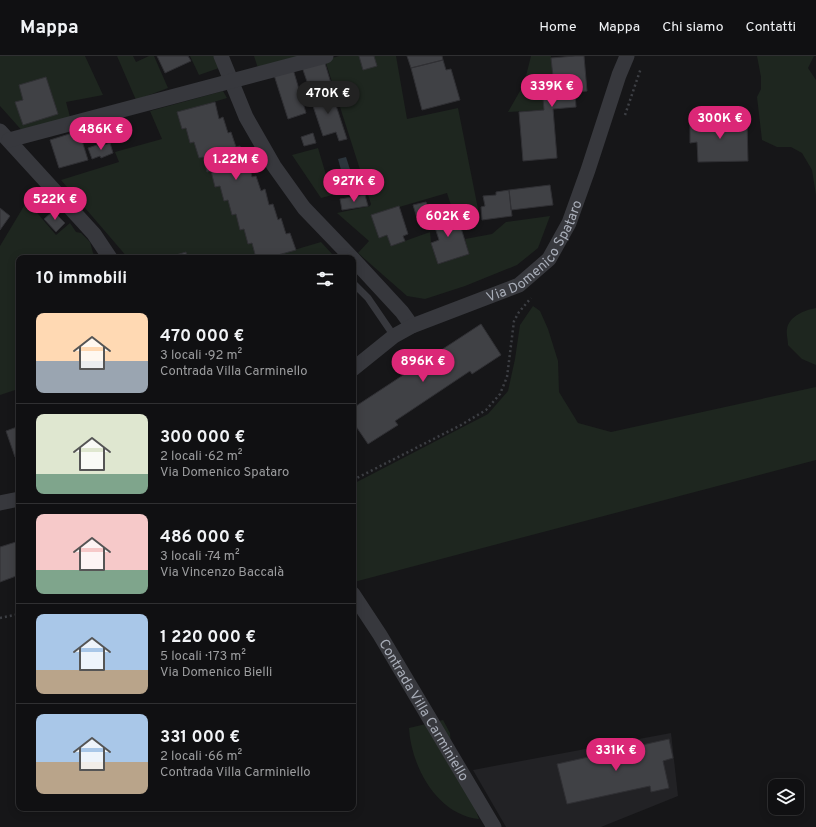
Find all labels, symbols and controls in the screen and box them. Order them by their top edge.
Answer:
text: Mappa [20,16,79,40]
text: Home [539,19,576,36]
text: Mappa [598,19,640,36]
text: Chi siamo [662,19,724,36]
text: Contatti [746,19,796,36]
pin: 339K € [519,74,585,108]
text: 339K € [530,79,574,95]
pin: 470K € [295,81,361,115]
text: 470K € [306,86,350,102]
pin: 300K € [687,106,753,140]
text: 300K € [697,111,743,127]
pin: 486K € [68,117,134,151]
text: 486K € [78,122,124,138]
pin: 1.22M € [199,147,273,181]
text: 1.22M € [213,152,259,168]
pin: 927K € [321,169,387,203]
text: 927K € [332,174,376,190]
pin: 522K € [22,187,88,221]
text: 522K € [33,192,77,208]
street label: Via Domenico Spataro [484,198,587,307]
pin: 602K € [415,204,481,238]
text: 602K € [425,209,471,225]
text: 10 immobili [36,268,127,290]
icon: filters [314,268,336,290]
text: 470 000 € [160,326,244,348]
icon: home [68,329,116,377]
text: 3 locali · 92 m² [160,348,242,364]
pin: 896K € [390,349,456,383]
text: 896K € [401,354,445,370]
text: Contrada Villa Carminello [160,364,307,380]
text: 300 000 € [160,427,245,449]
icon: home [68,430,116,478]
text: 2 locali · 62 m² [160,449,242,465]
text: Via Domenico Spataro [160,465,289,481]
text: 486 000 € [160,527,245,549]
icon: home [68,530,116,578]
text: 3 locali · 74 m² [160,549,240,565]
text: Via Vincenzo Baccalà [160,565,284,581]
text: 1 220 000 € [160,627,256,649]
icon: home [68,630,116,678]
street label: Contrada Villa Carminiello [374,636,472,785]
text: 5 locali · 173 m² [160,649,246,665]
text: Via Domenico Bielli [160,665,272,681]
text: 331 000 € [160,727,240,749]
icon: home [68,730,116,778]
pin: 331K € [583,738,649,772]
text: 331K € [595,743,637,759]
text: 2 locali · 66 m² [160,749,242,765]
text: Contrada Villa Carminiello [160,765,311,781]
map controls [768,779,804,815]
button: layers [768,779,804,815]

